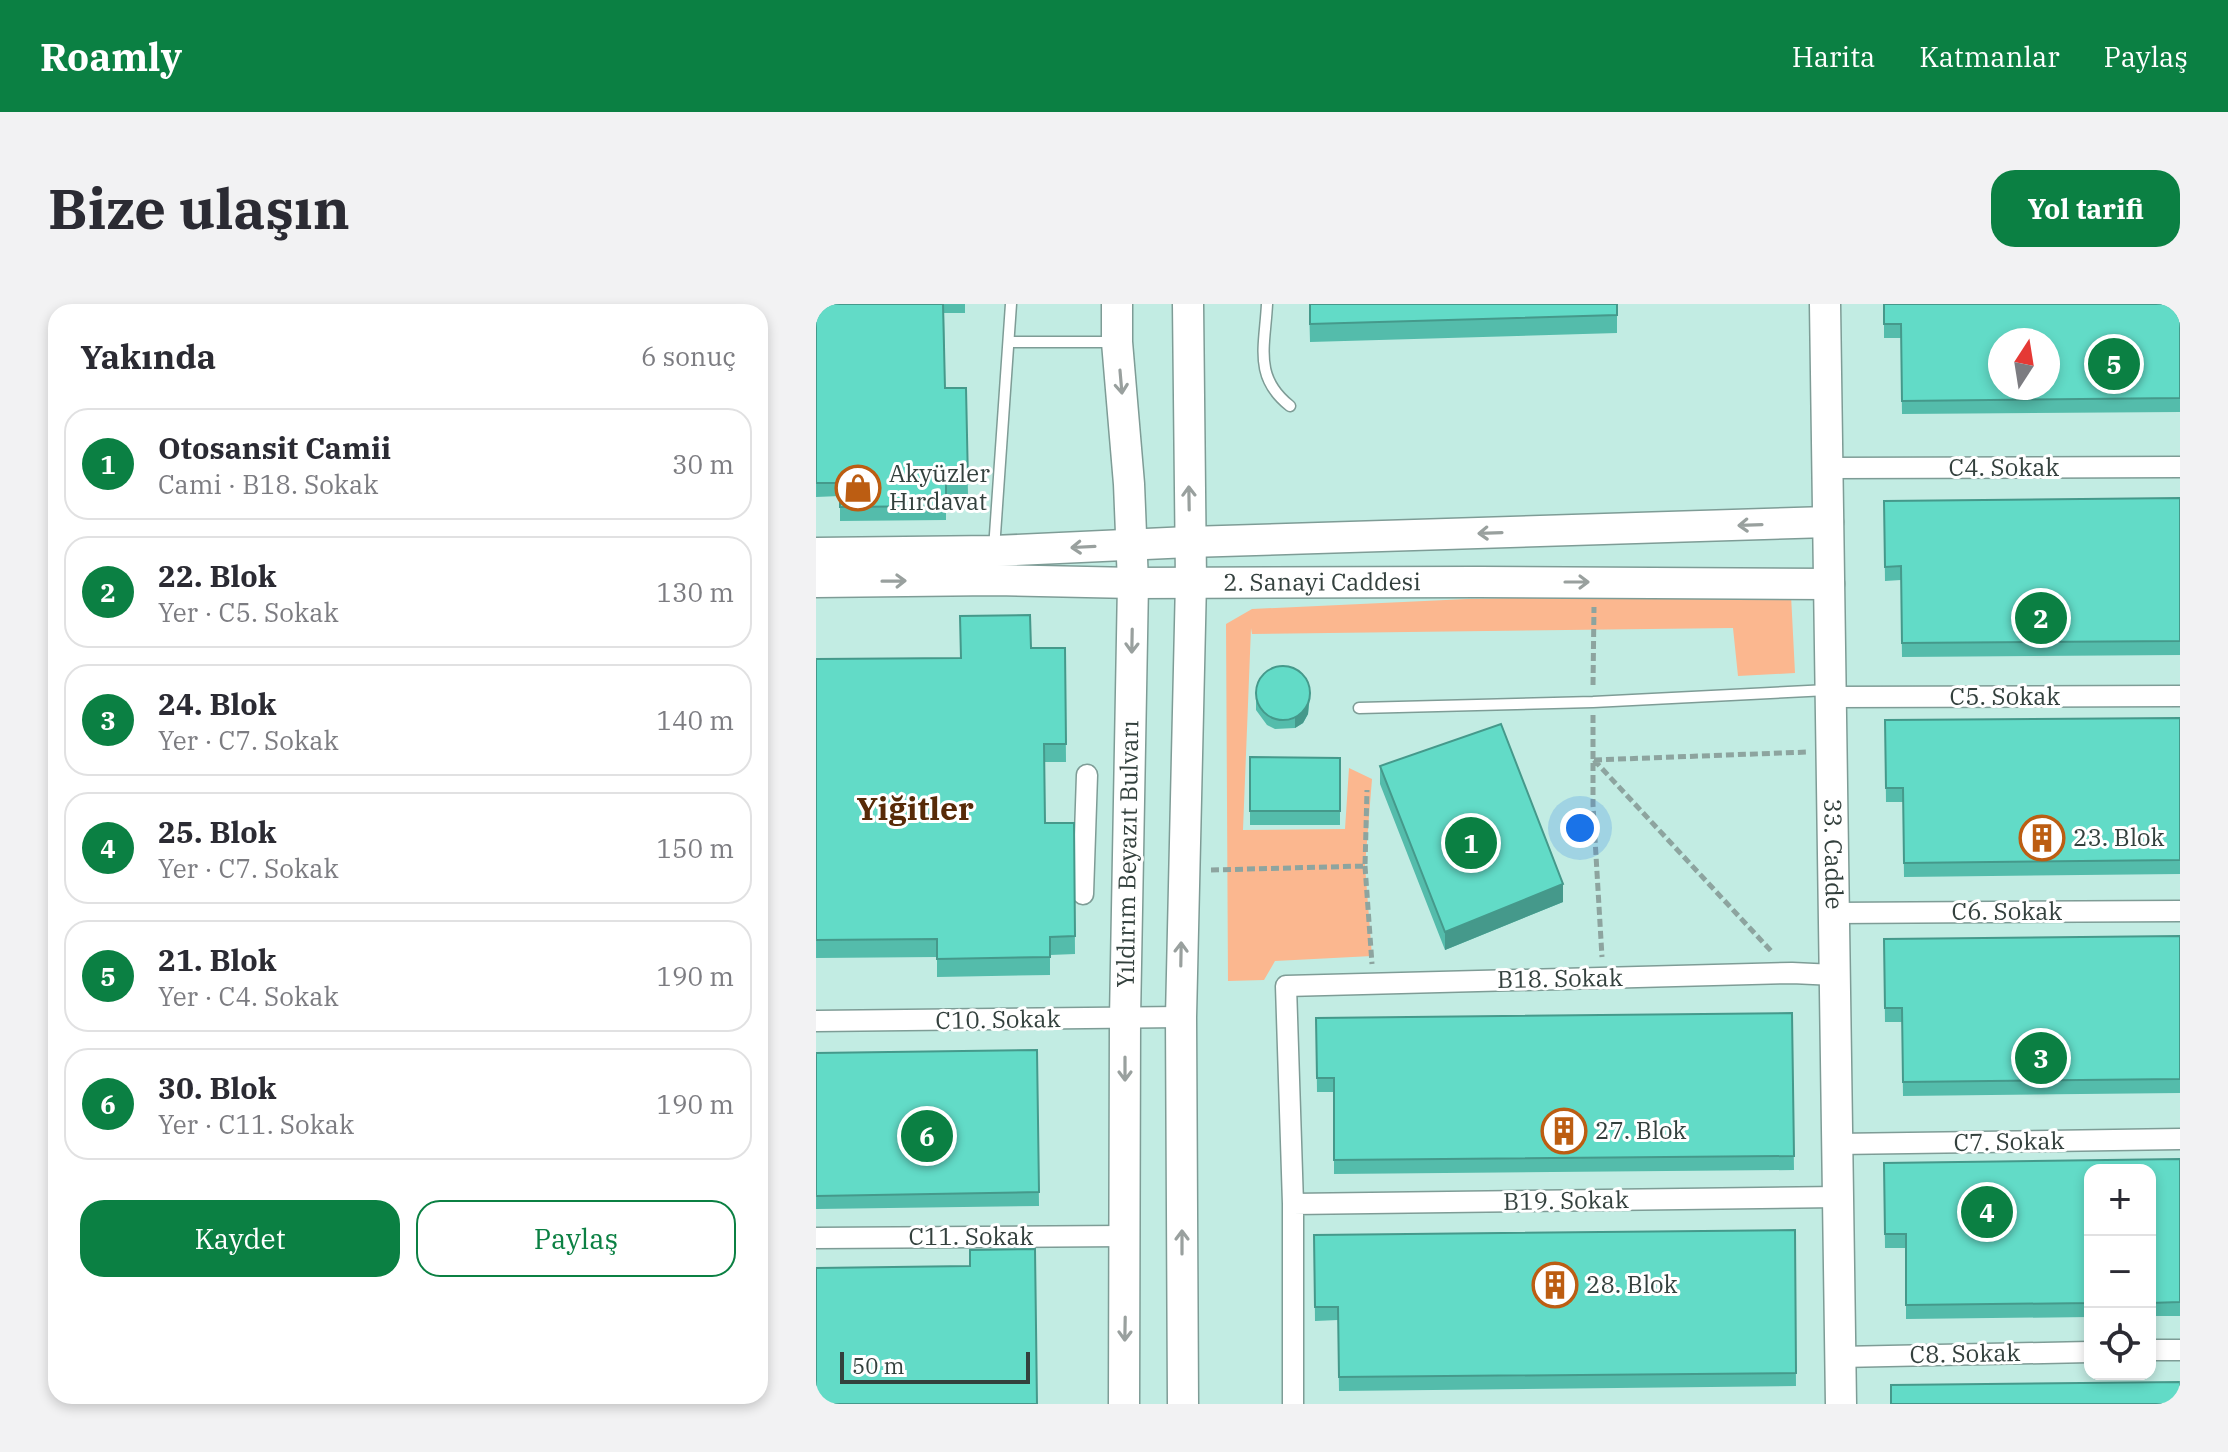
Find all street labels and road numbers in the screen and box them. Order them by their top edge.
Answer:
street label: C4. Sokak [1949,451,2059,483]
street label: 2. Sanayi Caddesi [1223,565,1421,598]
street label: C5. Sokak [1950,680,2060,712]
street label: Yıldırım Beyazıt Bulvarı [1109,720,1145,988]
street label: 33. Cadde [1817,798,1851,910]
street label: C6. Sokak [1952,895,2062,927]
street label: B18. Sokak [1497,961,1623,995]
street label: C10. Sokak [935,1002,1061,1036]
street label: C7. Sokak [1953,1124,2065,1158]
street label: B19. Sokak [1503,1183,1629,1217]
street label: C11. Sokak [908,1220,1034,1252]
street label: C8. Sokak [1909,1336,2021,1370]

